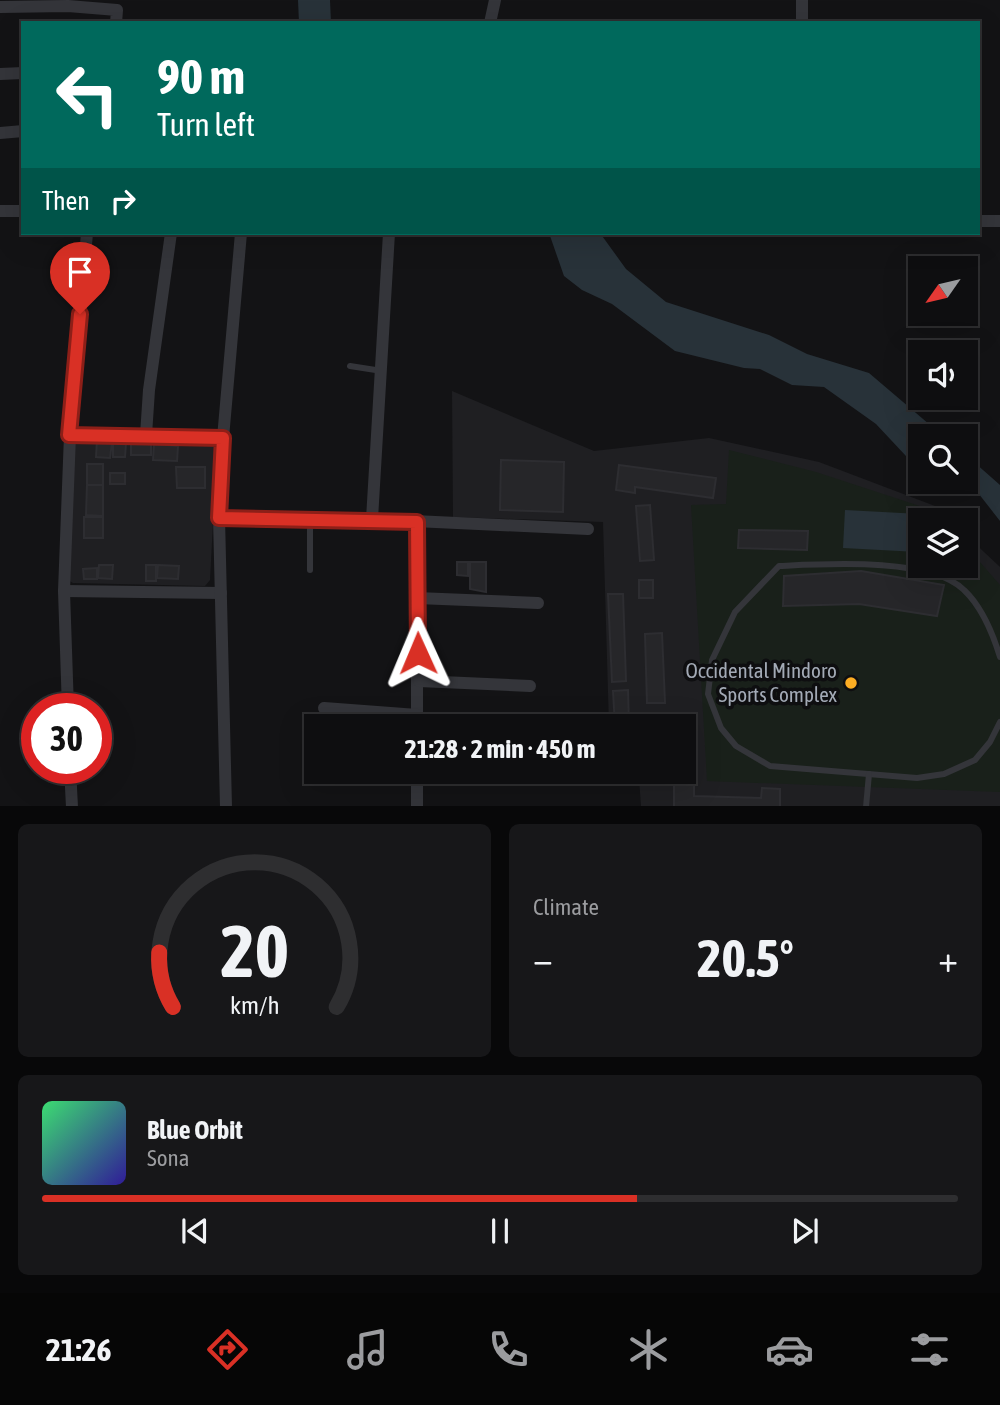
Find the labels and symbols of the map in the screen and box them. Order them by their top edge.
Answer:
pin [50,242,110,314]
north arrow [908,256,978,326]
position arrow [381,616,455,690]
place label: Occidental Mindoro Sports Complex [685,658,838,706]
marker: Occidental Mindoro Sports Complex [843,675,859,691]
speed limit sign: 30 [21,693,112,784]

